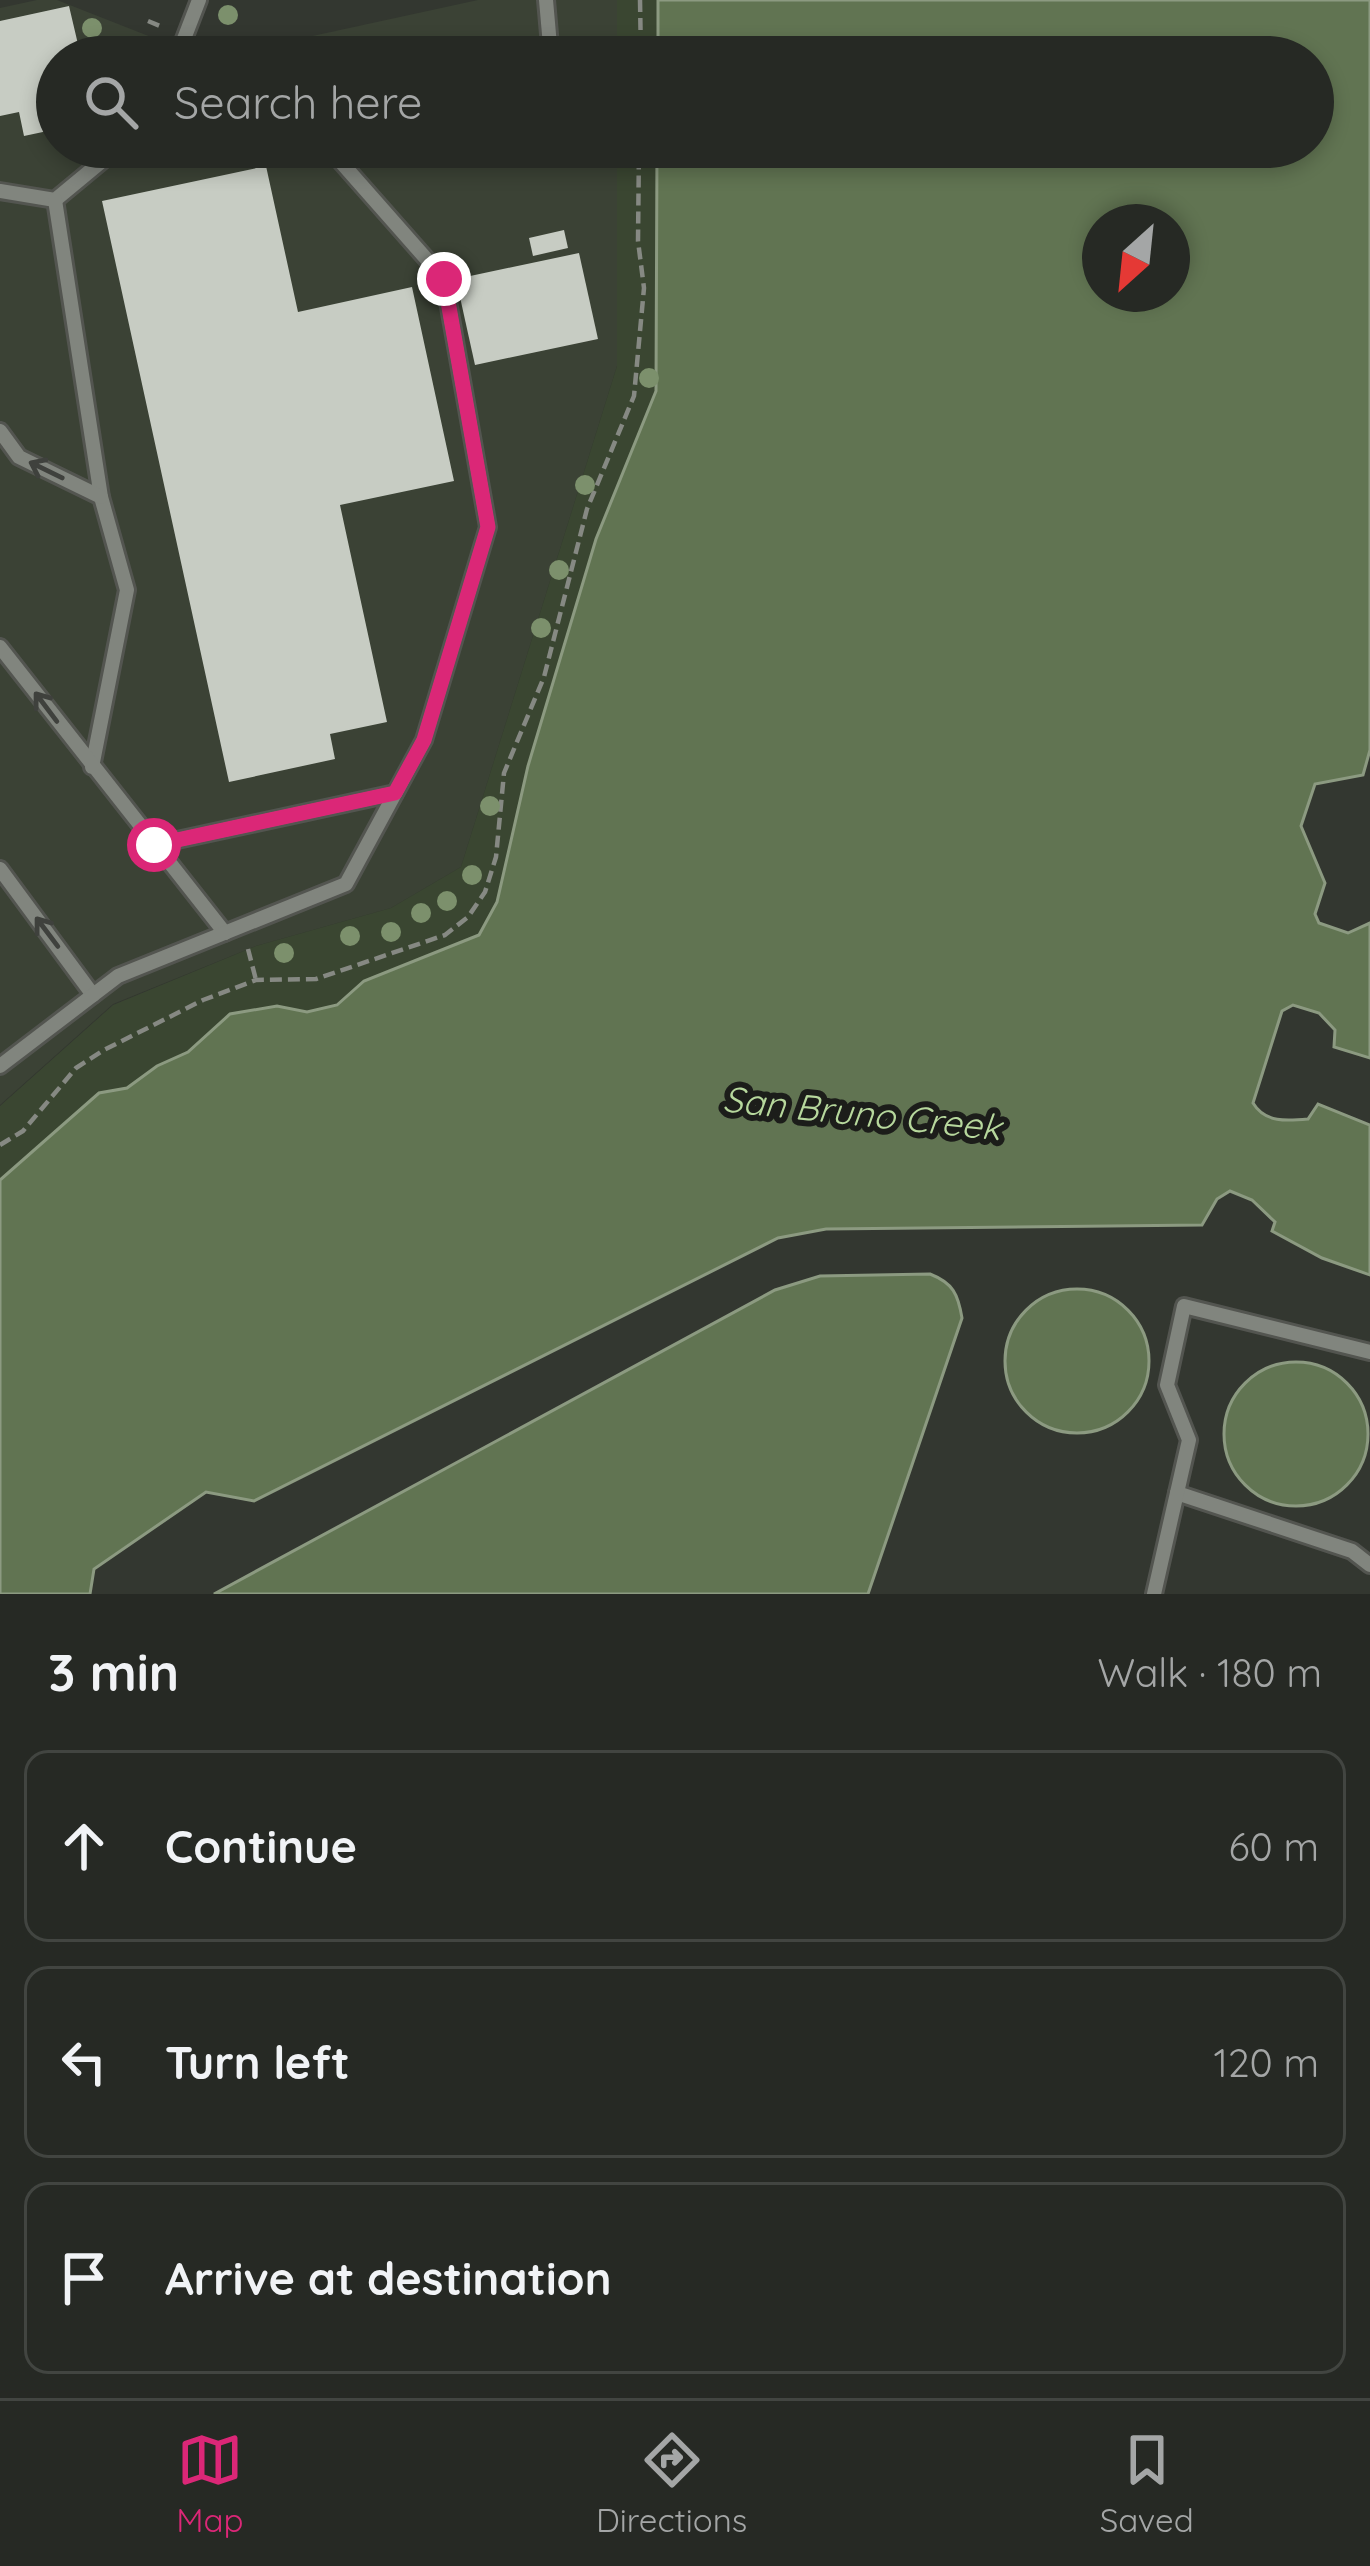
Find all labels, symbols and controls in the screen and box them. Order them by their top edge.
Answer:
search box [36,36,1334,168]
icon: search [78,69,144,135]
text: Search here [174,74,422,130]
north arrow [1082,204,1190,312]
route end [417,252,471,306]
one-way arrow [28,457,64,480]
one-way arrow [34,691,59,724]
route start [127,818,181,872]
one-way arrow [34,916,60,949]
water label: San Bruno Creek [721,1076,1006,1150]
text: 3 min [48,1640,179,1704]
text: Walk · 180 m [1097,1648,1322,1697]
icon: ahead [51,1813,117,1879]
text: Continue [165,1818,357,1874]
text: 60 m [1229,1822,1319,1871]
icon: left [51,2029,117,2095]
text: Turn left [165,2034,350,2090]
text: 120 m [1214,2038,1319,2087]
icon: arrive [51,2245,117,2311]
text: Arrive at destination [165,2250,611,2306]
tab: Map [176,2427,244,2540]
tab: Directions [596,2427,747,2540]
tab: Saved [1100,2427,1194,2540]

